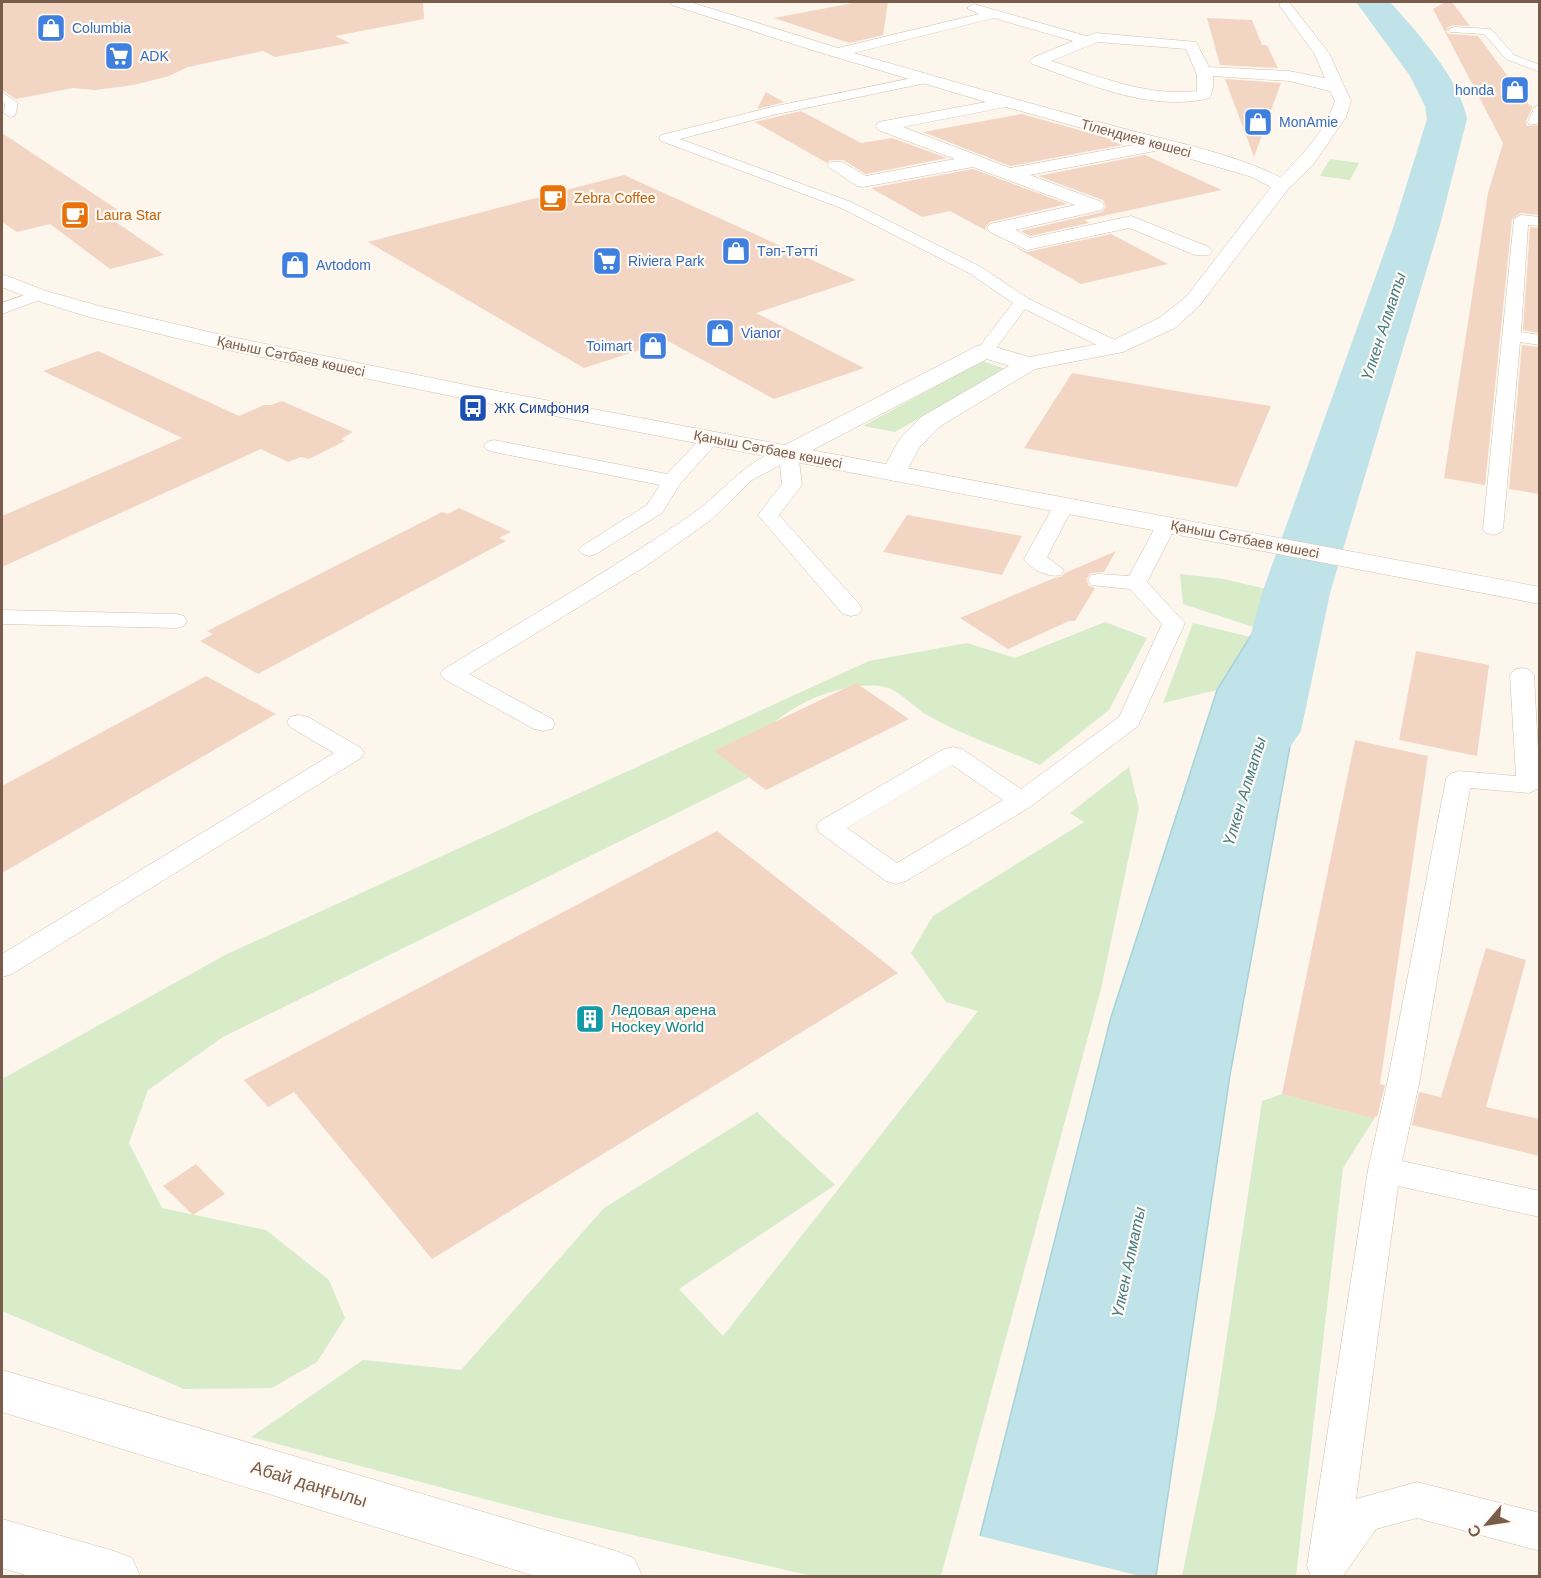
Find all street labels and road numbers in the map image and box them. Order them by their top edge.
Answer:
street label: Тілендиев көшесі [1079,116,1193,160]
street label: Қаныш Сәтбаев көшесі [216,332,366,380]
street label: Қаныш Сәтбаев көшесі [692,427,844,471]
street label: Қаныш Сәтбаев көшесі [1169,517,1321,561]
street label: Абай даңғылы [249,1457,369,1511]

